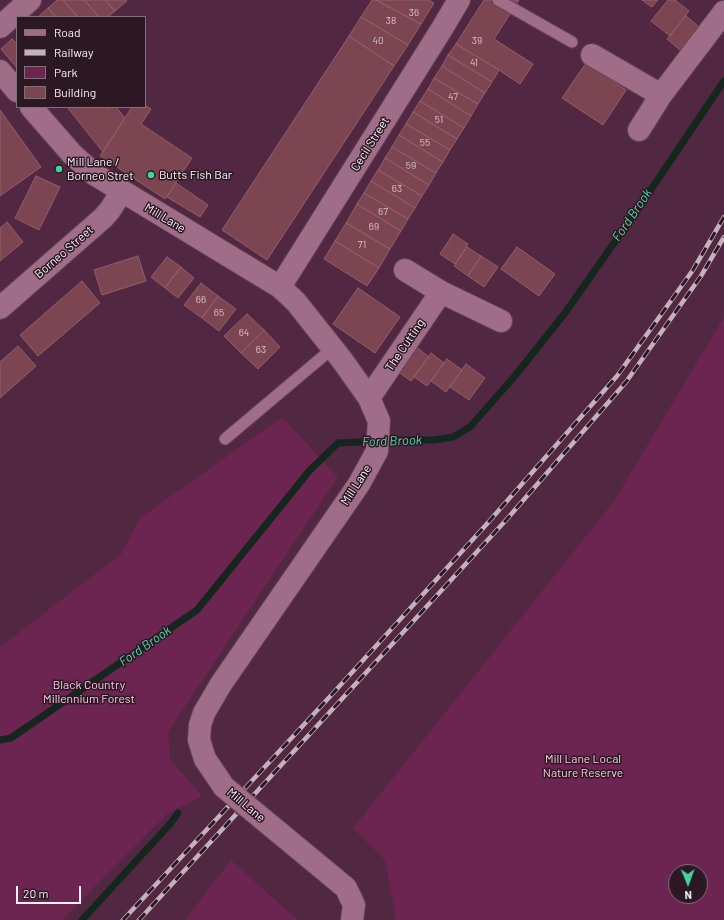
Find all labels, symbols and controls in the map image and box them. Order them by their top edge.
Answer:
house number: 36 [409,7,419,19]
house number: 38 [386,15,396,27]
legend [16,16,146,108]
text: Road [54,25,81,39]
house number: 40 [372,35,384,47]
house number: 39 [472,35,482,47]
text: Railway [54,45,93,59]
house number: 41 [470,57,478,69]
text: Park [54,65,78,79]
text: Building [54,85,96,99]
house number: 47 [448,91,458,103]
street label: Cecil Street [348,114,392,174]
house number: 51 [435,114,443,126]
house number: 55 [420,137,430,149]
place label: Mill Lane / Borneo Stret [67,155,134,183]
house number: 59 [406,160,416,172]
marker: Mill Lane / Borneo Stret [54,164,64,174]
place label: Butts Fish Bar [159,168,232,182]
marker: Butts Fish Bar [146,170,156,180]
house number: 63 [392,183,402,195]
water label: Ford Brook [609,186,655,244]
street label: Mill Lane [142,200,188,236]
house number: 67 [378,206,388,218]
house number: 69 [369,221,379,233]
street label: Borneo Street [32,223,96,281]
house number: 71 [358,239,366,251]
house number: 66 [196,294,206,306]
house number: 65 [214,307,224,319]
street label: The Cutting [382,316,428,374]
house number: 64 [239,327,249,339]
house number: 63 [256,344,266,356]
water label: Ford Brook [362,432,422,450]
street label: Mill Lane [338,462,374,508]
water label: Ford Brook [116,622,174,670]
park label: Black Country Millennium Forest [43,678,135,706]
park label: Mill Lane Local Nature Reserve [543,752,623,780]
street label: Mill Lane [224,785,268,825]
north arrow [668,864,708,904]
scale bar [18,878,83,904]
text: 20 m [23,886,49,900]
text: N [684,889,692,902]

